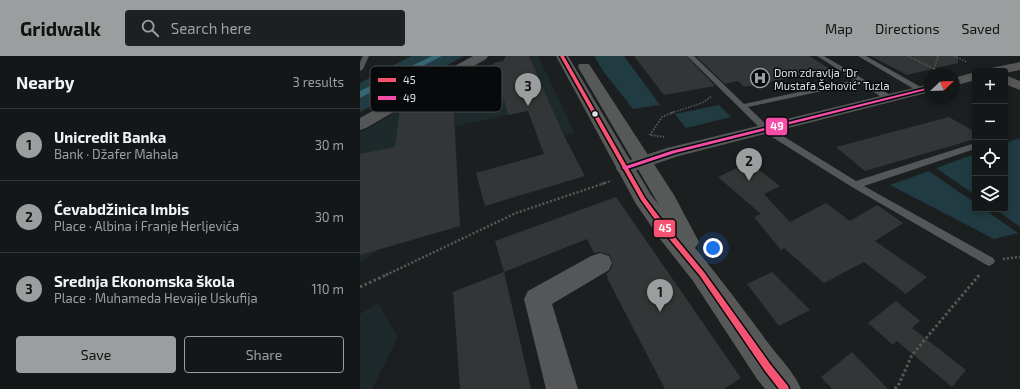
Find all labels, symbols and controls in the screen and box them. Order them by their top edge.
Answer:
search box [125,10,405,46]
text: Gridwalk [20,17,101,40]
icon: search [139,17,161,39]
text: Search here [171,19,251,37]
text: Map [825,20,853,37]
text: Directions [875,20,940,37]
text: Saved [962,20,1000,37]
legend [370,66,502,112]
place label: Dom zdravlja "Dr Mustafa Šehović" Tuzla [774,66,890,92]
hospital icon: Dom zdravlja "Dr Mustafa Šehović" Tuzla [749,67,771,89]
north arrow [924,68,960,104]
map controls [972,68,1008,212]
button: + [972,68,1008,104]
text: Nearby [16,72,74,92]
text: 45 [403,73,416,86]
pin: 3 [515,73,541,106]
text: 3 results [293,74,344,90]
text: 49 [403,91,416,104]
button: − [972,104,1008,140]
unlabelled marker [590,109,600,119]
line badge: 49 [765,117,788,136]
text: 49 [770,119,784,132]
text: Unicredit Banka [54,128,166,146]
text: 1 [26,137,32,153]
text: 30 m [315,137,344,153]
button: locate [972,140,1008,176]
text: Bank · Džafer Mahala [54,146,178,162]
pin: 2 [736,148,762,181]
button: layers [972,176,1008,212]
text: Ćevabdžinica Imbis [54,200,189,218]
text: 2 [25,209,33,225]
text: 30 m [315,209,344,225]
text: Place · Albina i Franje Herljevića [54,218,239,234]
line badge: 45 [653,219,676,238]
text: 45 [658,221,672,234]
your location [703,238,723,258]
text: Srednja Ekonomska škola [54,272,235,290]
pin: 1 [647,279,673,312]
text: 3 [25,281,33,297]
text: 110 m [312,281,344,297]
text: Place · Muhameda Hevaije Uskufija [54,290,258,306]
button: Save [16,336,176,373]
button: Share [184,336,344,373]

